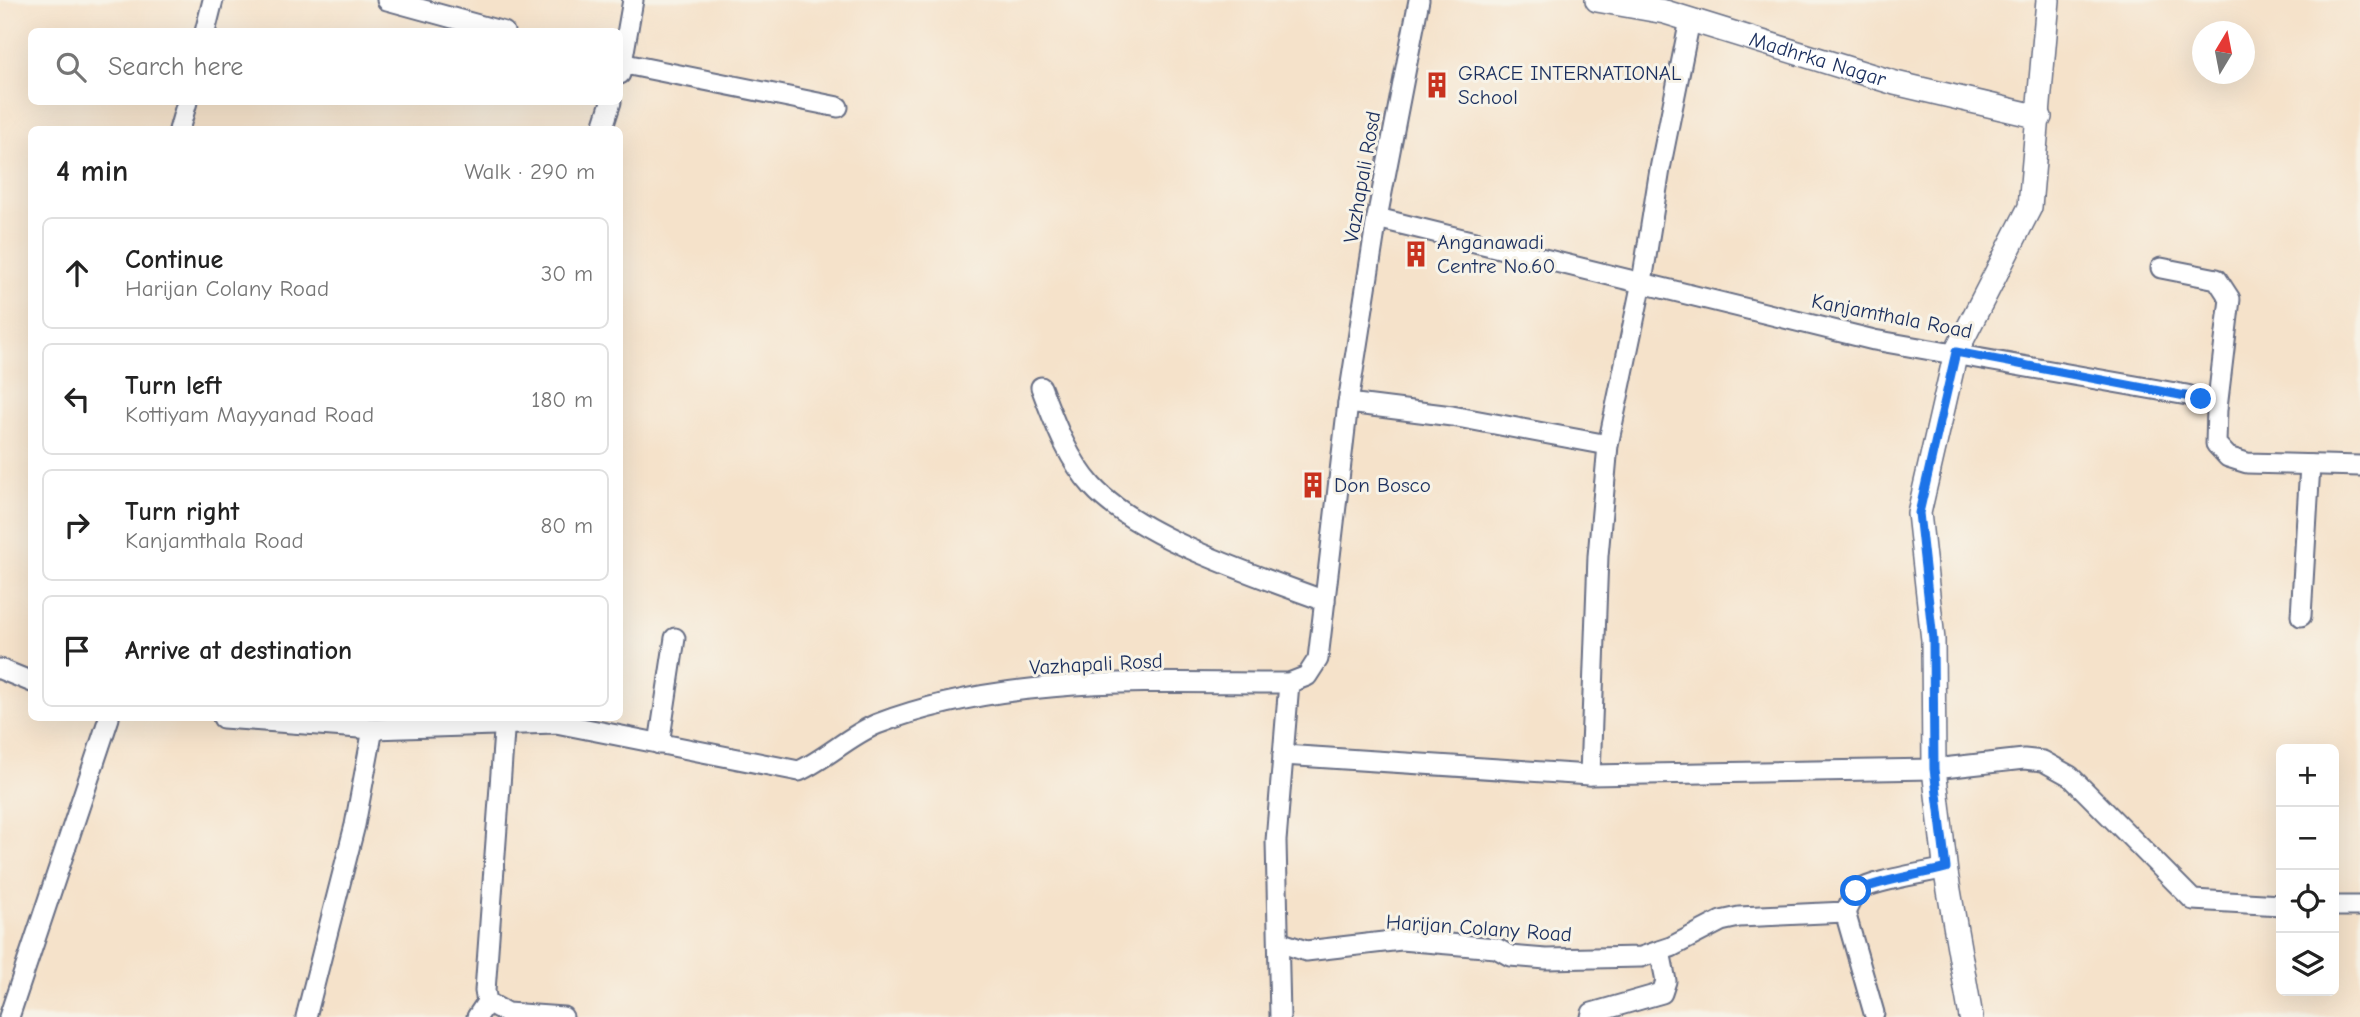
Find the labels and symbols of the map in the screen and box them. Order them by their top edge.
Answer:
north arrow [2192,21,2255,84]
street label: Madhrka Nagar [1747,27,1890,92]
place label: GRACE INTERNATIONAL School [1458,61,1682,109]
building icon: GRACE INTERNATIONAL School [1422,70,1452,100]
street label: Vazhapali Rosd [1339,109,1385,245]
place label: Anganawadi Centre No.60 [1437,230,1555,278]
building icon: Anganawadi Centre No.60 [1401,239,1431,269]
street label: Kanjamthala Road [1810,289,1974,343]
route end [2185,383,2216,414]
building icon: Don Bosco [1298,470,1328,500]
place label: Don Bosco [1334,473,1431,497]
street label: Vazhapali Rosd [1029,649,1163,679]
route start [1840,875,1871,906]
street label: Harijan Colany Road [1385,910,1573,946]

